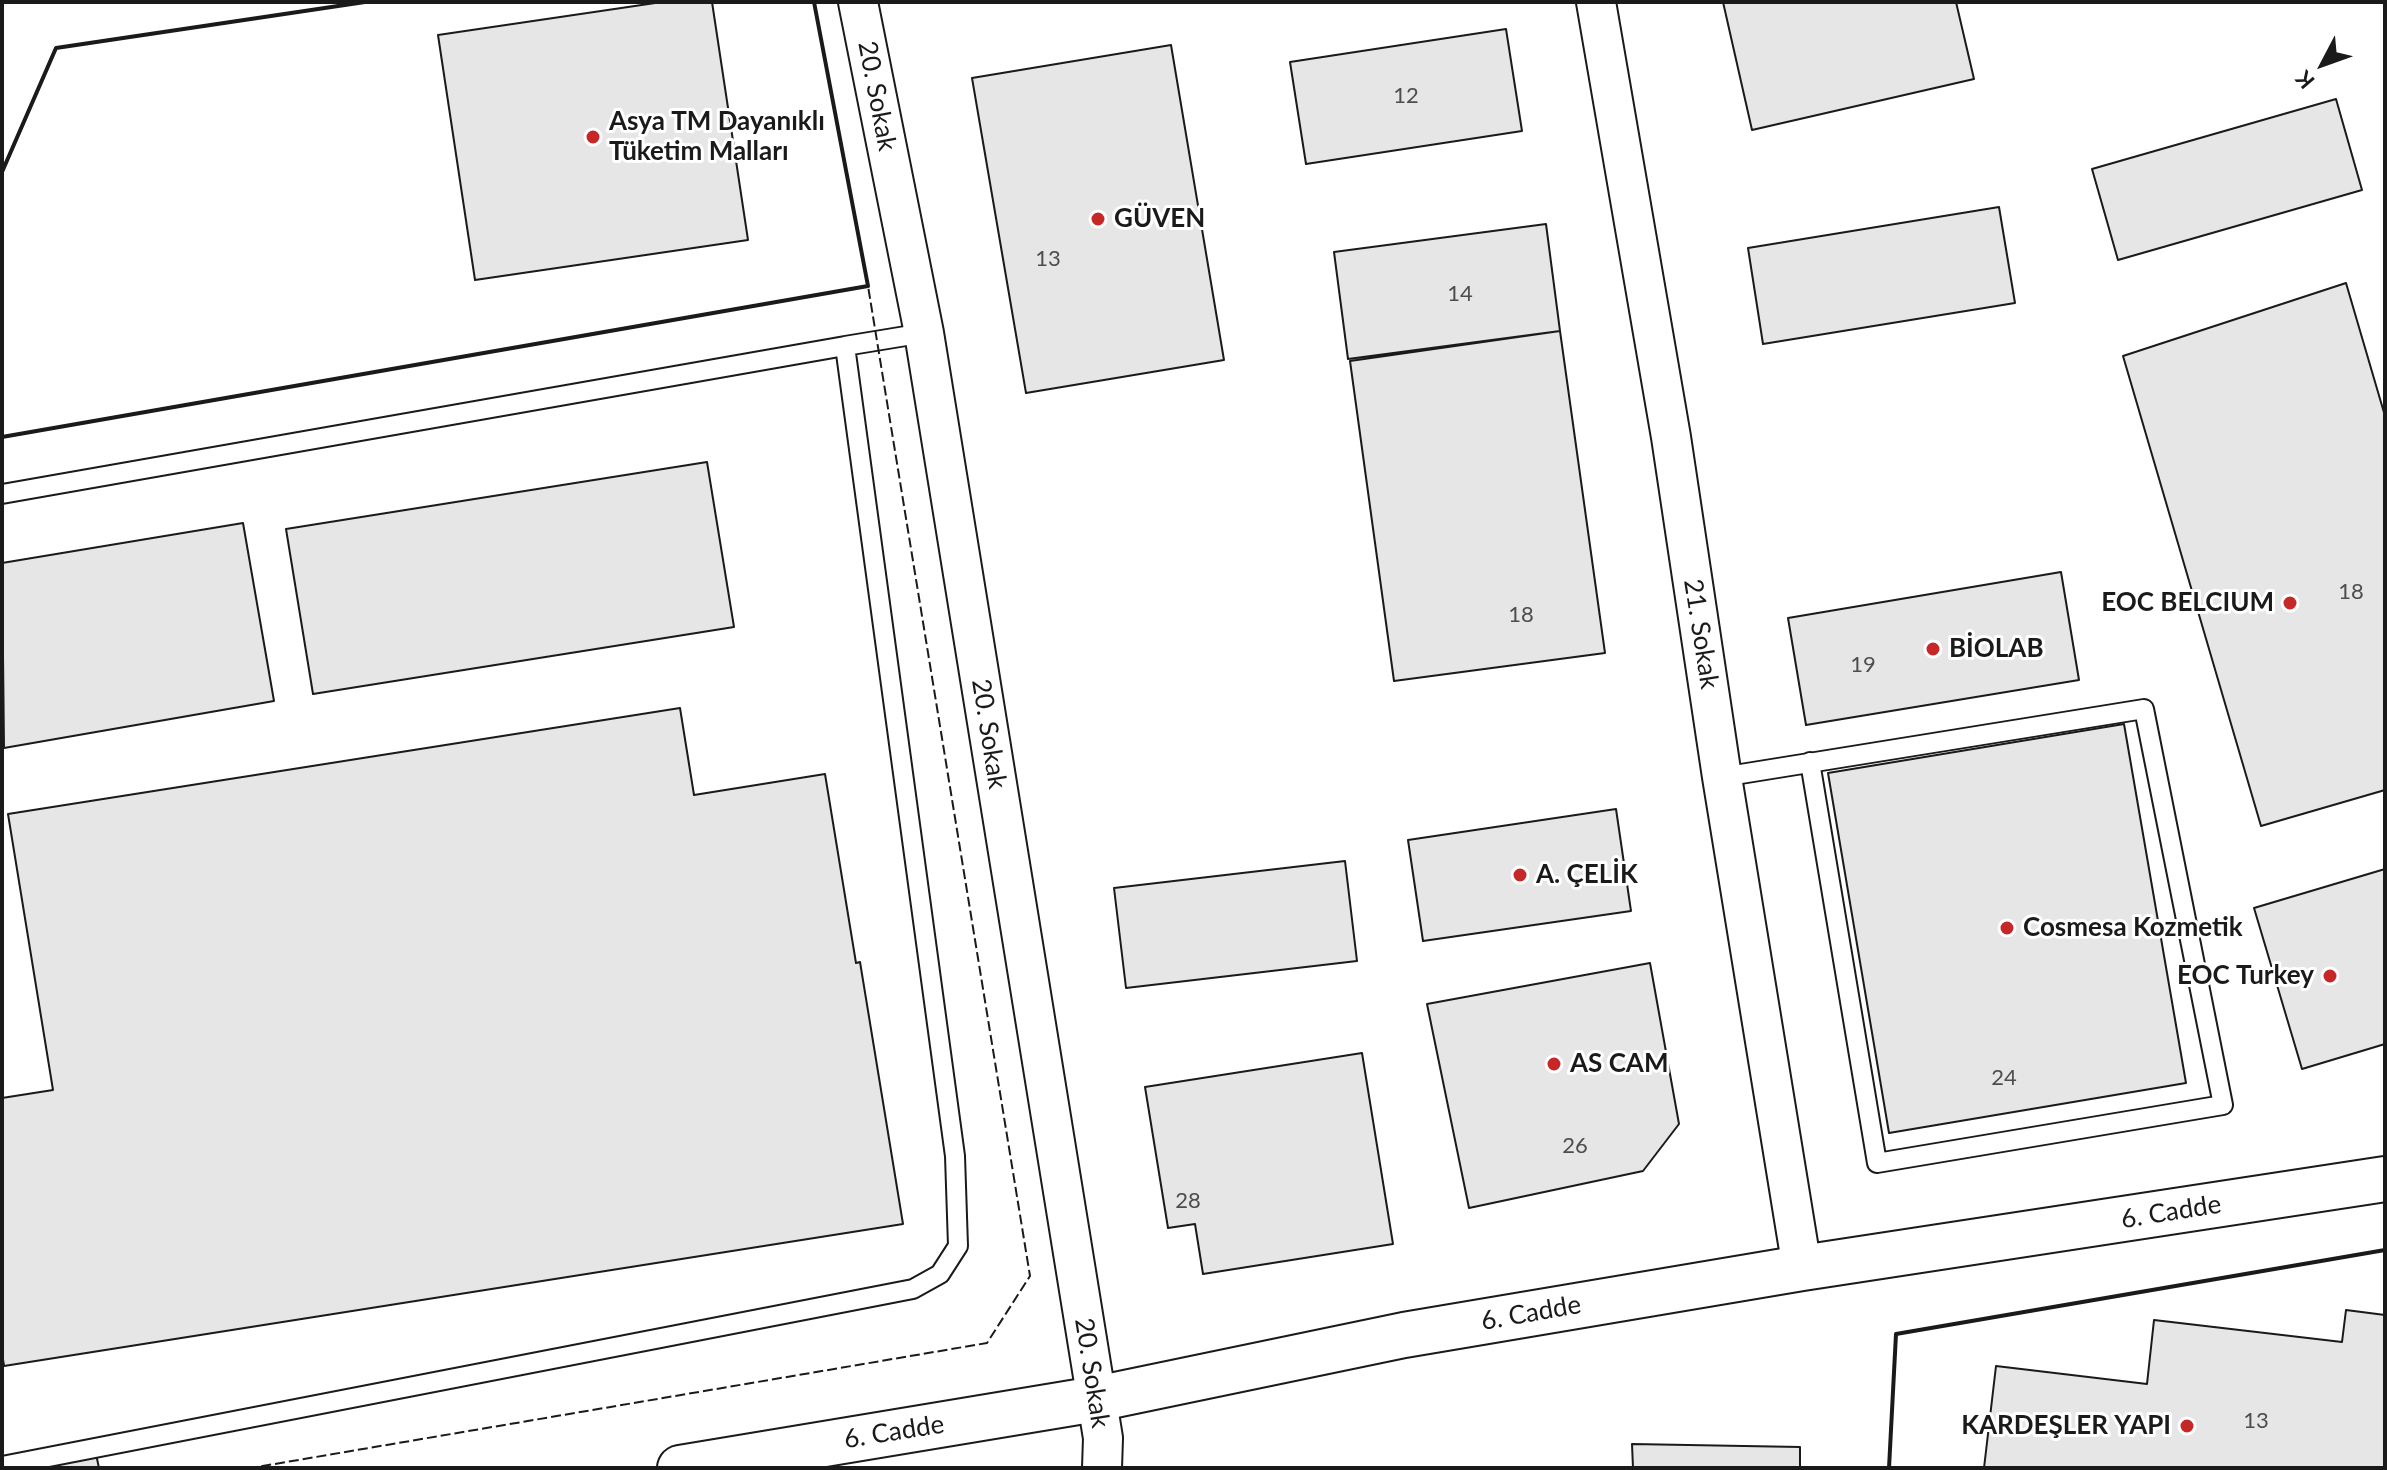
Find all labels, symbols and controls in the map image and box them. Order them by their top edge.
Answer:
north arrow [2283,24,2363,104]
street label: 20. Sokak [851,39,903,153]
text: K [2289,66,2320,95]
house number: 12 [1393,83,1419,109]
place label: Asya TM Dayanıklı Tüketim Malları [609,106,825,168]
marker: Asya TM Dayanıklı Tüketim Malları [584,128,602,146]
place label: GÜVEN [1114,203,1205,235]
marker: GÜVEN [1089,210,1107,228]
house number: 13 [1035,246,1061,272]
house number: 14 [1447,281,1473,307]
street label: 21. Sokak [1677,577,1725,691]
house number: 18 [2338,579,2364,605]
place label: EOC BELCIUM [2101,587,2274,619]
marker: EOC BELCIUM [2281,594,2299,612]
house number: 18 [1508,602,1534,628]
place label: BİOLAB [1949,633,2044,665]
marker: BİOLAB [1924,640,1942,658]
house number: 19 [1850,652,1876,678]
street label: 20. Sokak [965,677,1013,791]
place label: A. ÇELİK [1536,859,1638,891]
marker: A. ÇELİK [1511,866,1529,884]
place label: Cosmesa Kozmetik [2023,912,2243,944]
marker: Cosmesa Kozmetik [1998,919,2016,937]
place label: EOC Turkey [2177,960,2314,992]
marker: EOC Turkey [2321,967,2339,985]
place label: AS CAM [1570,1048,1668,1080]
marker: AS CAM [1545,1055,1563,1073]
house number: 24 [1991,1065,2017,1091]
house number: 26 [1562,1133,1588,1159]
house number: 28 [1175,1188,1201,1214]
street label: 6. Cadde [2119,1189,2223,1235]
street label: 6. Cadde [1479,1289,1583,1337]
street label: 20. Sokak [1068,1316,1116,1430]
house number: 13 [2243,1408,2269,1434]
street label: 6. Cadde [842,1409,946,1455]
place label: KARDEŞLER YAPI [1961,1410,2171,1442]
marker: KARDEŞLER YAPI [2178,1417,2196,1435]

